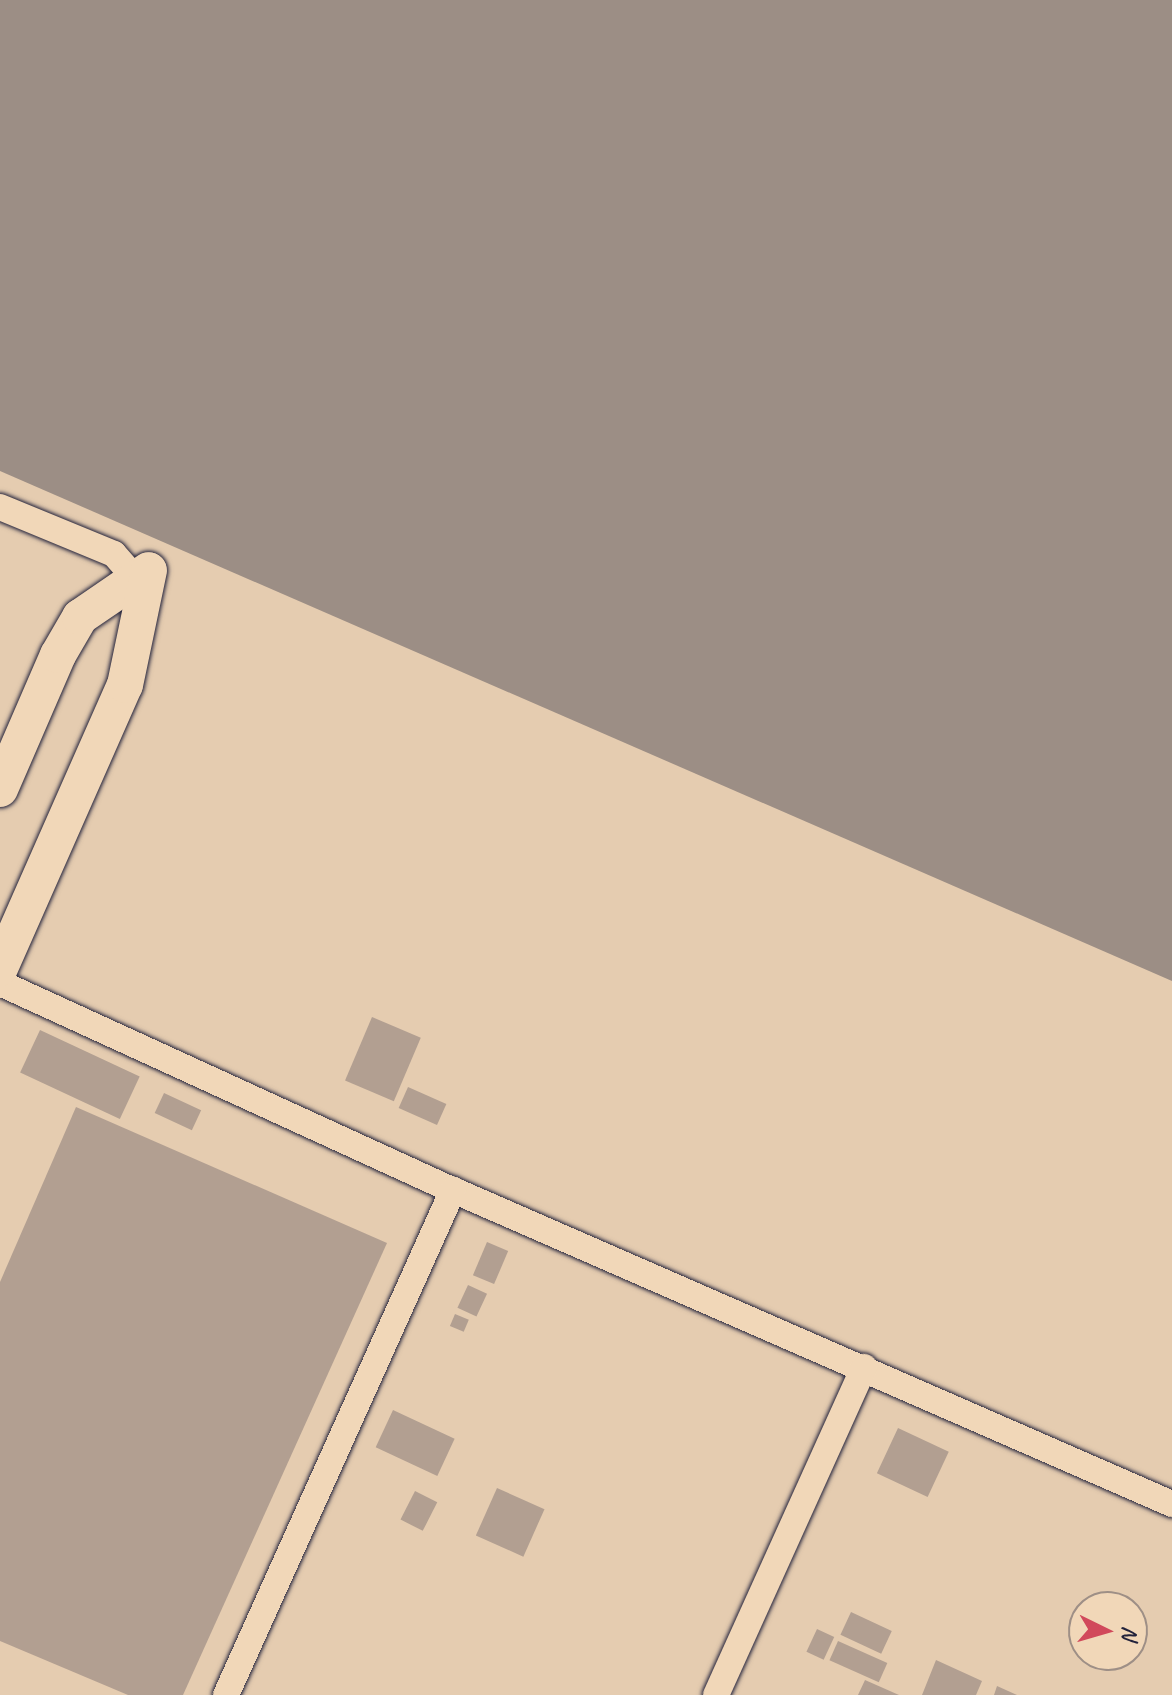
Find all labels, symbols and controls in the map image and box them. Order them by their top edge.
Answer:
north arrow [1068,1591,1148,1671]
text: N [1115,1625,1144,1641]

